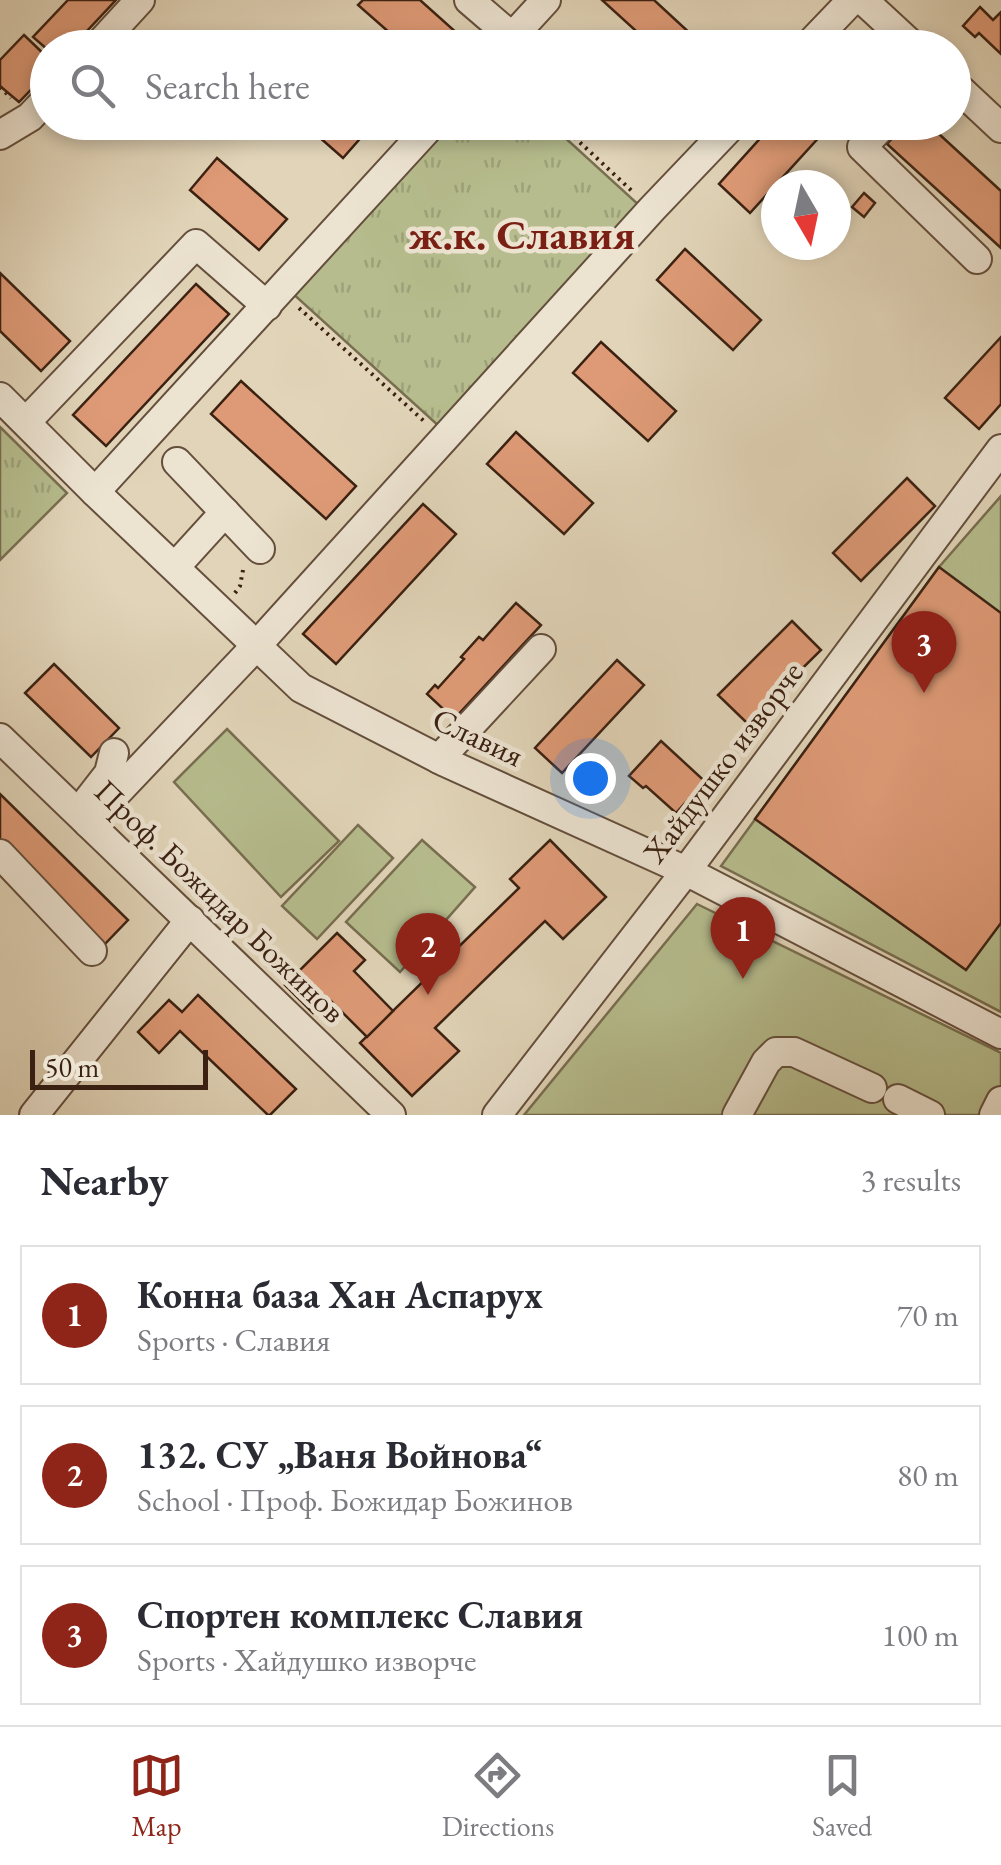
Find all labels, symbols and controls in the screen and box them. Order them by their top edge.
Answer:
search box [30,30,971,140]
icon: search [65,58,120,113]
text: Search here [145,61,310,110]
north arrow [761,170,851,260]
district label: ж.к. Славия [409,207,635,262]
pin: 3 [892,610,956,693]
street label: Хайдушко изворче [633,653,813,872]
street label: Славия [426,698,530,776]
your location [565,753,616,804]
street label: Проф. Божидар Божинов [86,770,354,1032]
pin: 1 [710,896,776,979]
pin: 2 [396,912,460,995]
scale bar [30,1045,208,1090]
text: 50 m [45,1049,99,1085]
text: Nearby [40,1153,169,1208]
text: 3 results [861,1159,961,1201]
text: Конна база Хан Аспарух [137,1270,543,1319]
text: 1 [66,1294,83,1336]
text: 70 m [897,1294,959,1336]
text: Sports · Славия [137,1319,330,1361]
text: 132. СУ „Ваня Войнова“ [137,1430,542,1479]
text: 2 [66,1454,83,1496]
text: 80 m [897,1454,959,1496]
text: School · Проф. Божидар Божинов [137,1479,573,1521]
text: Спортен комплекс Славия [137,1590,583,1639]
text: 3 [66,1614,83,1656]
text: 100 m [882,1614,959,1656]
text: Sports · Хайдушко изворче [137,1639,476,1681]
tab: Map [129,1748,184,1844]
tab: Directions [442,1748,554,1844]
tab: Saved [812,1748,872,1844]

